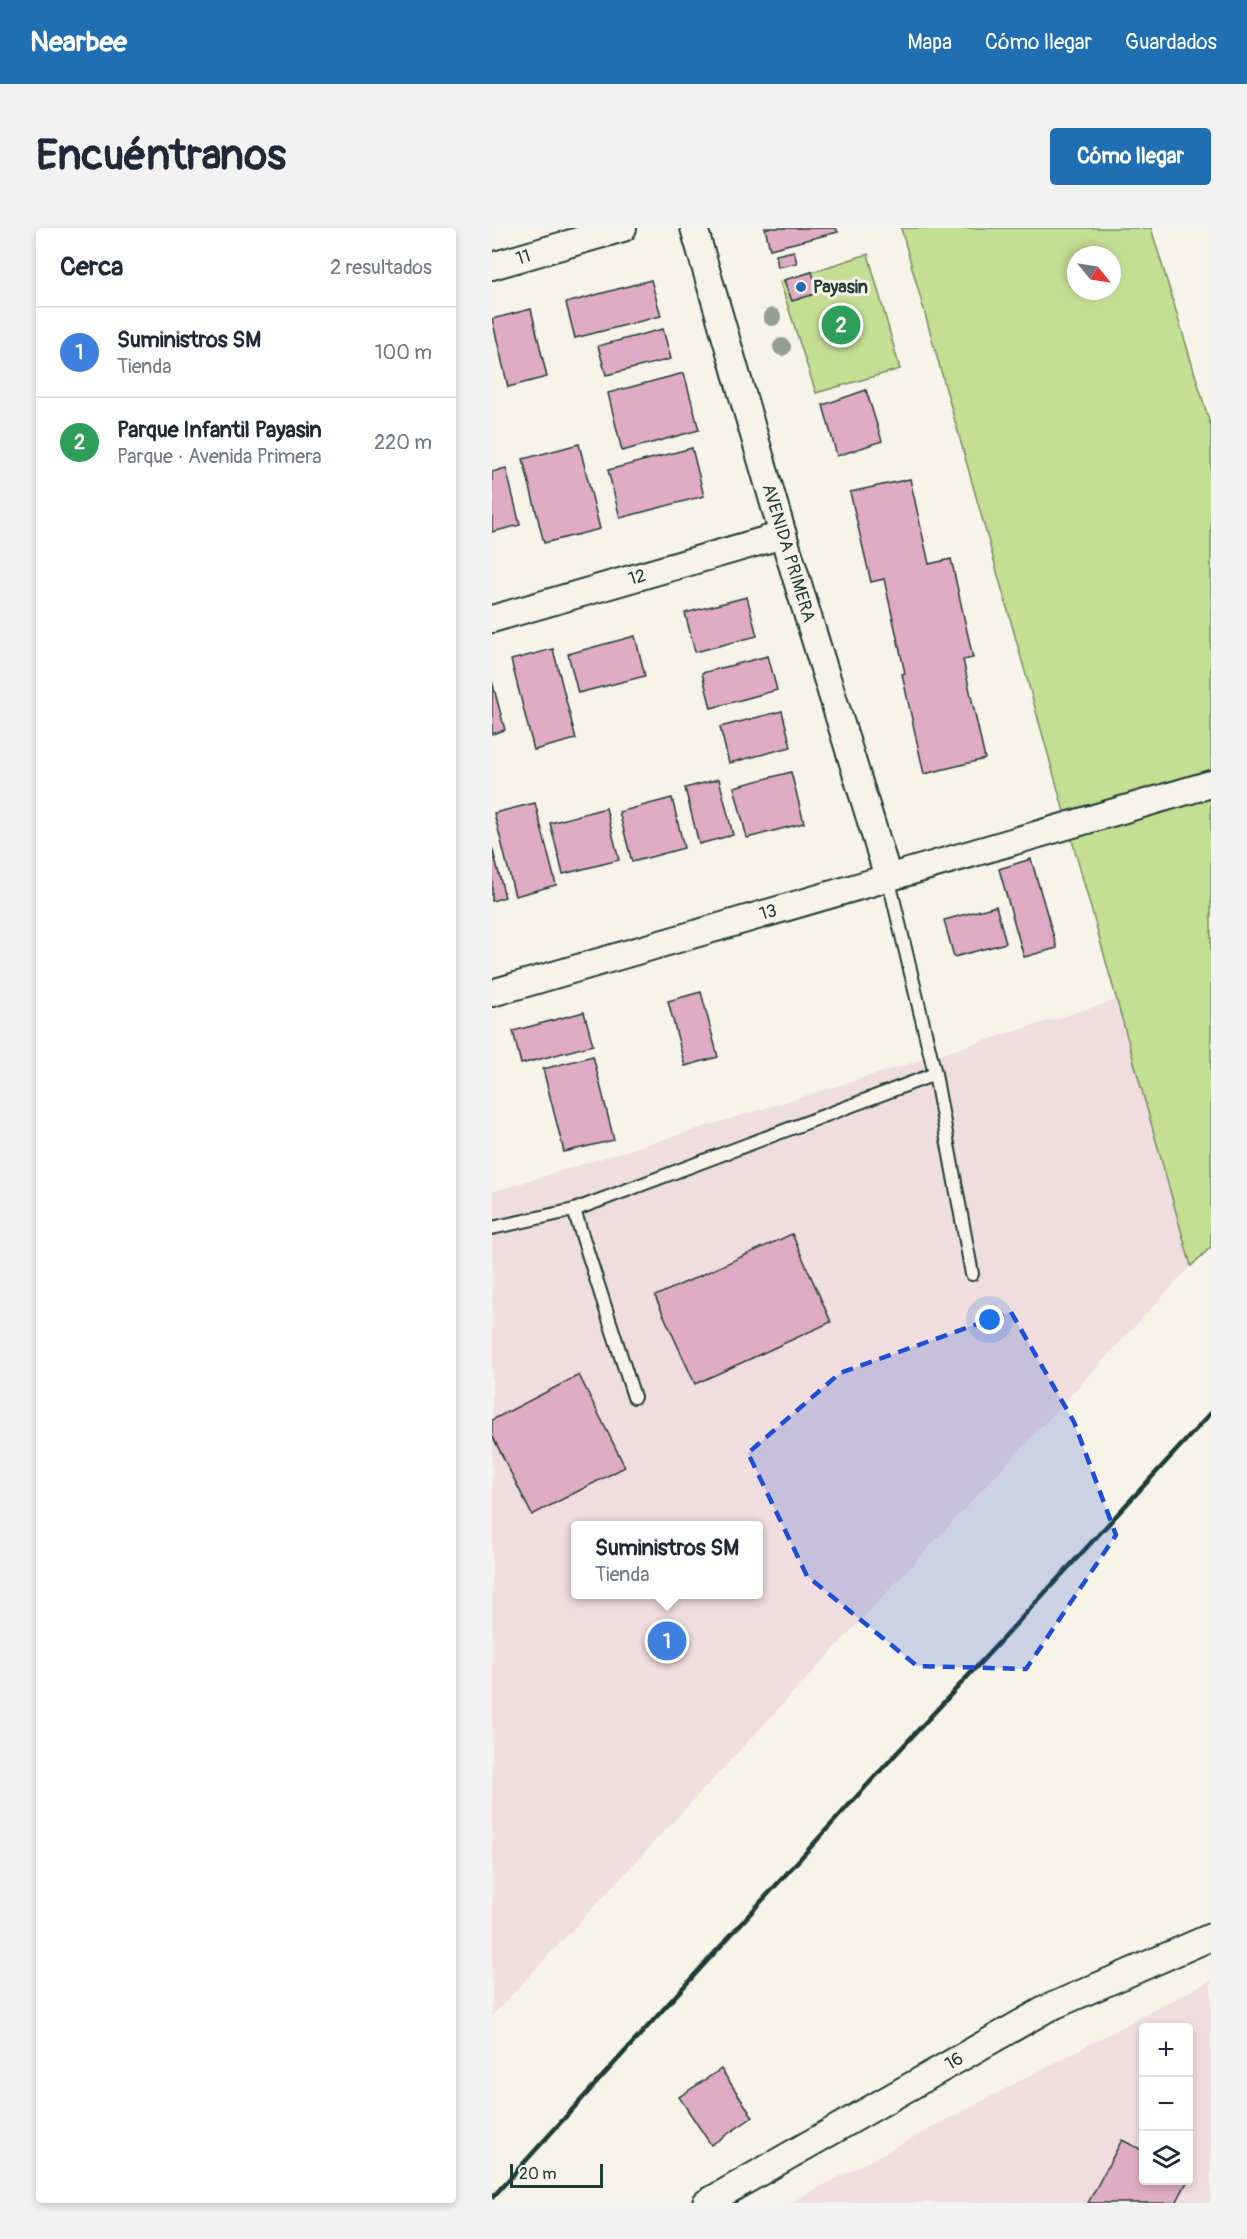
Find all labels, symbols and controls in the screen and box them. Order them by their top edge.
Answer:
text: Nearbee [30,25,127,60]
text: Mapa [907,29,952,56]
text: Cómo llegar [985,29,1092,56]
text: Guardados [1125,29,1217,56]
button: Cómo llegar [1050,128,1211,185]
text: Encuéntranos [36,130,286,182]
street label: 11 [513,244,533,270]
north arrow [1067,246,1121,300]
text: Cerca [60,251,123,283]
text: 2 resultados [330,255,432,280]
place label: Payasin [813,276,868,299]
marker: Payasin [794,280,808,294]
pin: 2 [822,302,860,348]
text: Suministros SM [117,326,261,354]
text: 1 [76,340,83,365]
text: 100 m [375,340,432,365]
text: Tienda [117,354,172,379]
text: Parque Infantil Payasin [117,416,322,444]
text: 2 [74,430,85,455]
text: 220 m [374,430,432,455]
text: Parque · Avenida Primera [117,444,322,469]
street label: AVENIDA PRIMERA [756,481,821,626]
street label: 12 [626,564,649,591]
street label: 13 [757,899,780,926]
your location [975,1305,1004,1334]
popup [571,1521,763,1599]
text: Suministros SM [595,1534,739,1562]
text: Tienda [595,1562,650,1587]
pin: 1 [648,1618,687,1664]
map controls [1139,2023,1193,2185]
button: + [1139,2023,1193,2077]
street label: 16 [941,2047,968,2076]
button: − [1139,2077,1193,2131]
button: layers [1139,2131,1193,2185]
scale bar [510,2161,603,2188]
text: 20 m [519,2164,557,2184]

